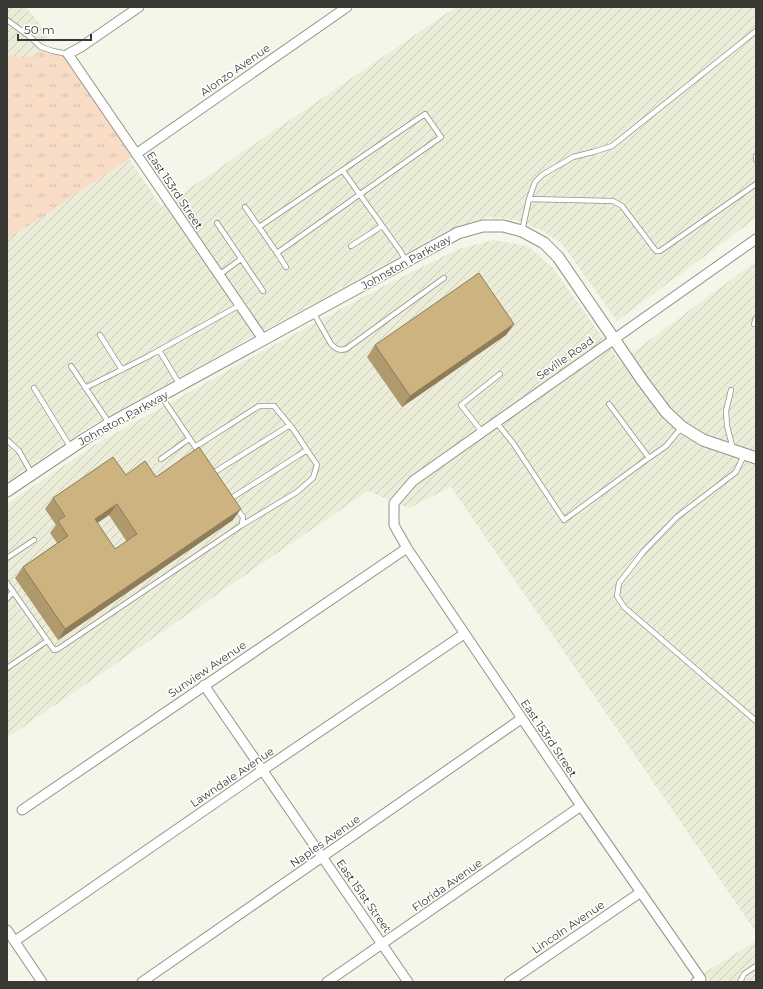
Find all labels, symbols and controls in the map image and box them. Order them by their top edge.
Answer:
scale bar [18,16,91,42]
text: 50 m [24,22,55,37]
street label: Alonzo Avenue [197,41,273,99]
street label: East 153rd Street [144,148,206,232]
street label: Johnston Parkway [358,231,453,293]
street label: Seville Road [534,333,596,383]
street label: Johnston Parkway [75,387,170,449]
street label: Sunview Avenue [165,638,249,700]
street label: East 153rd Street [518,696,580,780]
street label: Lawndale Avenue [187,744,277,810]
street label: Naples Avenue [287,811,363,870]
street label: Florida Avenue [409,855,485,914]
street label: East 151st Street [333,857,395,936]
street label: Lincoln Avenue [529,897,607,956]

